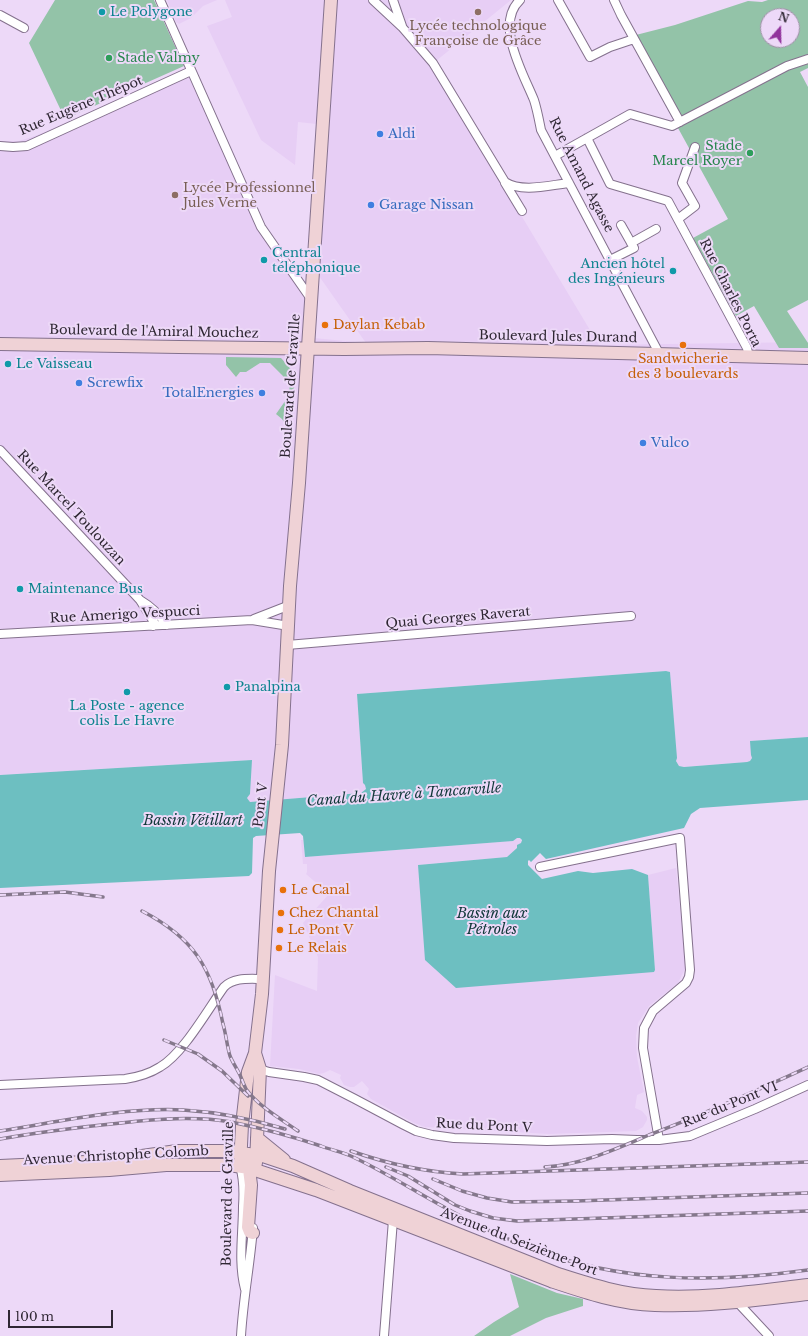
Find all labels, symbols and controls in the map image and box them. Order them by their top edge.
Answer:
place label: Le Polygone [110,4,193,20]
marker: Le Polygone [97,7,107,17]
marker: Lycée technologique Françoise de Grâce [473,7,483,17]
north arrow [760,8,800,48]
text: N [777,9,791,26]
place label: Lycée technologique Françoise de Grâce [409,18,547,49]
place label: Stade Valmy [117,50,200,66]
marker: Stade Valmy [104,53,114,63]
street label: Rue Eugène Thépot [17,73,145,139]
street label: Rue Amand Agasse [545,115,617,235]
place label: Aldi [388,126,415,142]
marker: Aldi [375,129,385,139]
place label: Stade Marcel Royer [652,138,742,169]
marker: Stade Marcel Royer [745,148,755,158]
place label: Lycée Professionnel Jules Verne [183,180,316,211]
marker: Lycée Professionnel Jules Verne [170,190,180,200]
place label: Garage Nissan [379,197,474,213]
marker: Garage Nissan [366,200,376,210]
street label: Rue Charles Porta [696,236,764,350]
place label: Central téléphonique [272,245,360,276]
marker: Central téléphonique [259,255,269,265]
place label: Ancien hôtel des Ingénieurs [568,256,665,287]
marker: Ancien hôtel des Ingénieurs [668,266,678,276]
street label: Boulevard de Graville [278,313,304,459]
place label: Daylan Kebab [333,317,425,333]
marker: Daylan Kebab [320,320,330,330]
street label: Boulevard de l'Amiral Mouchez [49,322,259,342]
street label: Boulevard Jules Durand [479,328,637,346]
marker: Sandwicherie des 3 boulevards [678,340,688,350]
place label: Sandwicherie des 3 boulevards [628,351,738,382]
place label: Le Vaisseau [16,356,92,372]
marker: Le Vaisseau [3,359,13,369]
place label: Screwfix [87,375,143,391]
marker: Screwfix [74,378,84,388]
place label: TotalEnergies [163,385,254,401]
marker: TotalEnergies [257,388,267,398]
place label: Vulco [651,435,689,451]
marker: Vulco [638,438,648,448]
street label: Rue Marcel Toulouzan [14,447,128,569]
place label: Maintenance Bus [28,581,143,597]
marker: Maintenance Bus [15,584,25,594]
street label: Rue Amerigo Vespucci [49,603,201,627]
street label: Quai Georges Raverat [385,604,531,632]
place label: Panalpina [235,679,301,695]
marker: Panalpina [222,682,232,692]
marker: La Poste - agence colis Le Havre [122,687,132,697]
place label: La Poste - agence colis Le Havre [70,698,184,729]
water label: Canal du Havre à Tancarville [306,780,502,810]
street label: Pont V [251,782,271,828]
water label: Bassin Vétillart [143,813,243,829]
place label: Le Canal [291,882,350,898]
marker: Le Canal [278,885,288,895]
place label: Chez Chantal [289,905,379,921]
water label: Bassin aux Pétroles [457,906,527,938]
marker: Chez Chantal [276,908,286,918]
place label: Le Pont V [288,922,353,938]
marker: Le Pont V [275,925,285,935]
place label: Le Relais [287,940,347,956]
marker: Le Relais [274,943,284,953]
street label: Rue du Pont VI [680,1079,780,1131]
street label: Rue du Pont V [436,1116,532,1136]
street label: Boulevard de Graville [219,1121,237,1267]
street label: Avenue Christophe Colomb [23,1143,209,1169]
street label: Avenue du Seizième Port [438,1205,600,1279]
scale bar [10,1302,115,1328]
text: 100 m [15,1309,54,1324]

